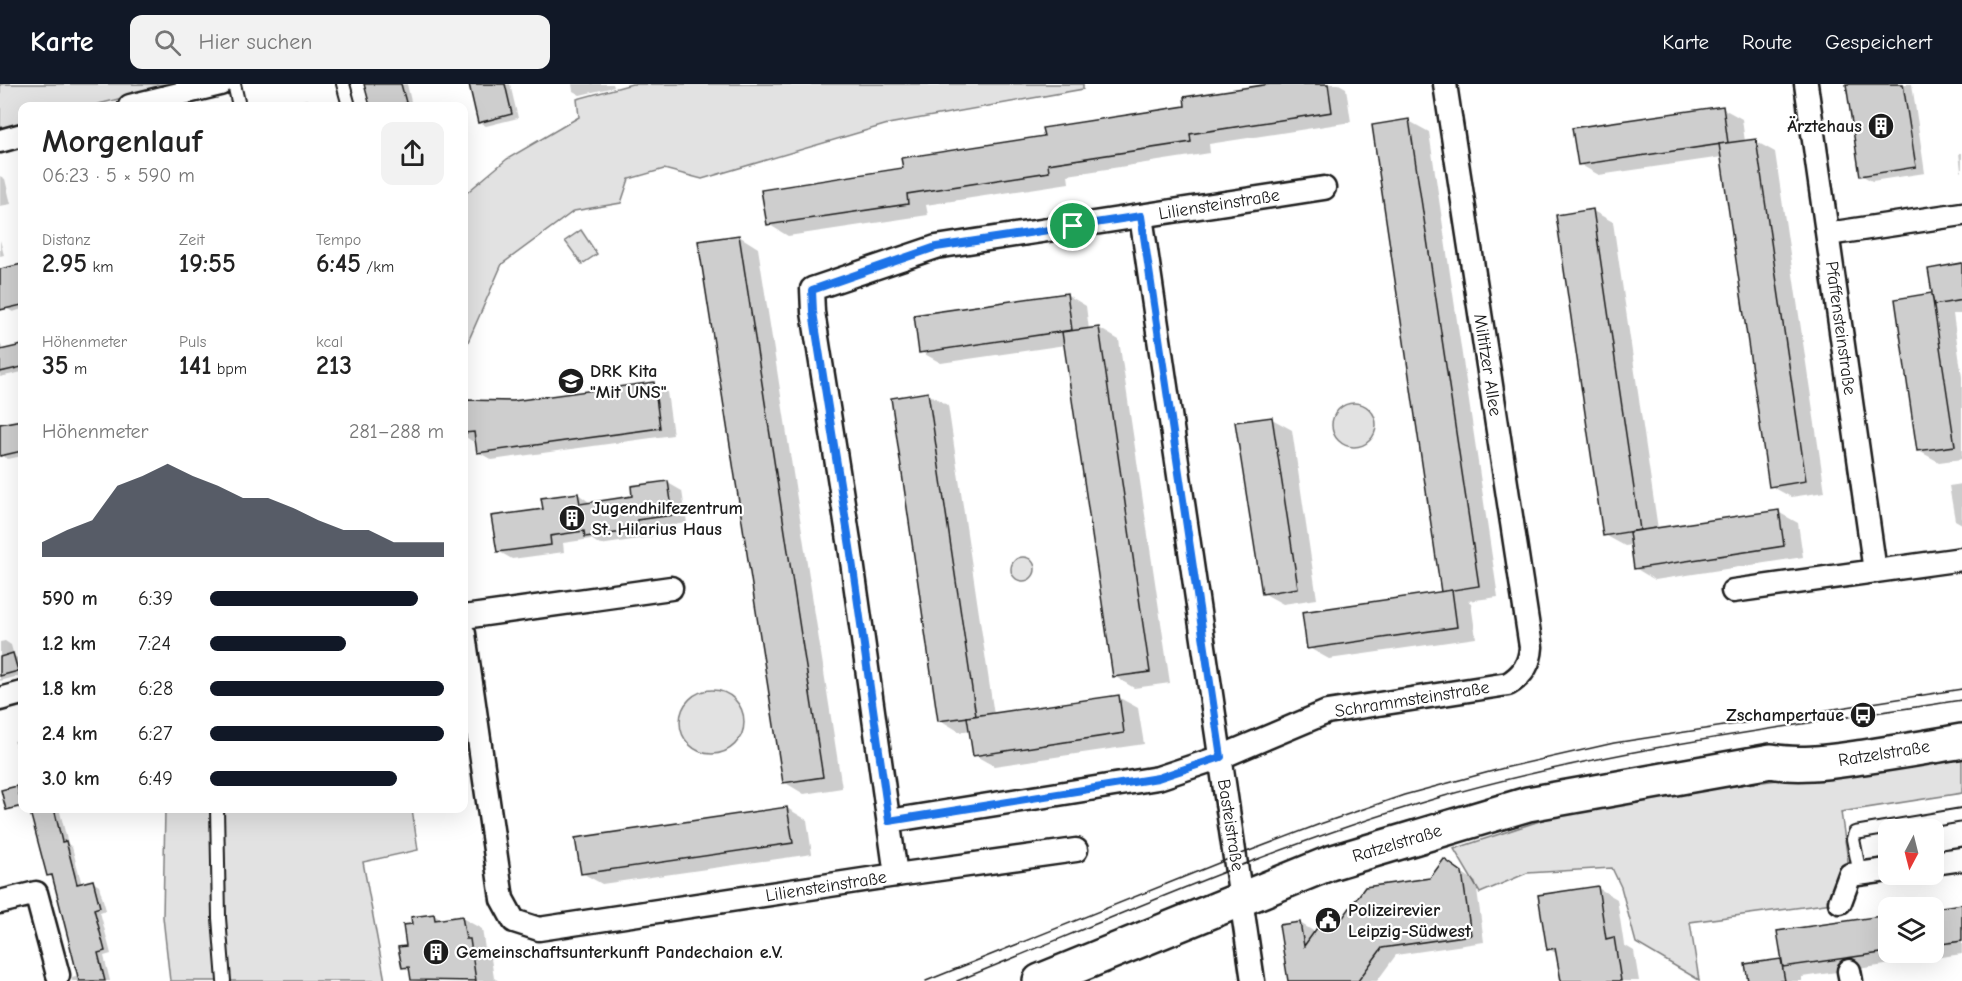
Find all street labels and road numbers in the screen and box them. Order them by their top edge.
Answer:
street label: Liliensteinstraße [1157,185,1281,224]
street label: Pfaffensteinstraße [1821,260,1860,396]
street label: Miltitzer Allee [1469,312,1506,418]
street label: Schrammsteinstraße [1333,677,1491,722]
street label: Ratzelstraße [1837,736,1931,771]
street label: Basteistraße [1213,778,1248,873]
street label: Ratzelstraße [1350,820,1444,867]
street label: Liliensteinstraße [764,867,888,906]

